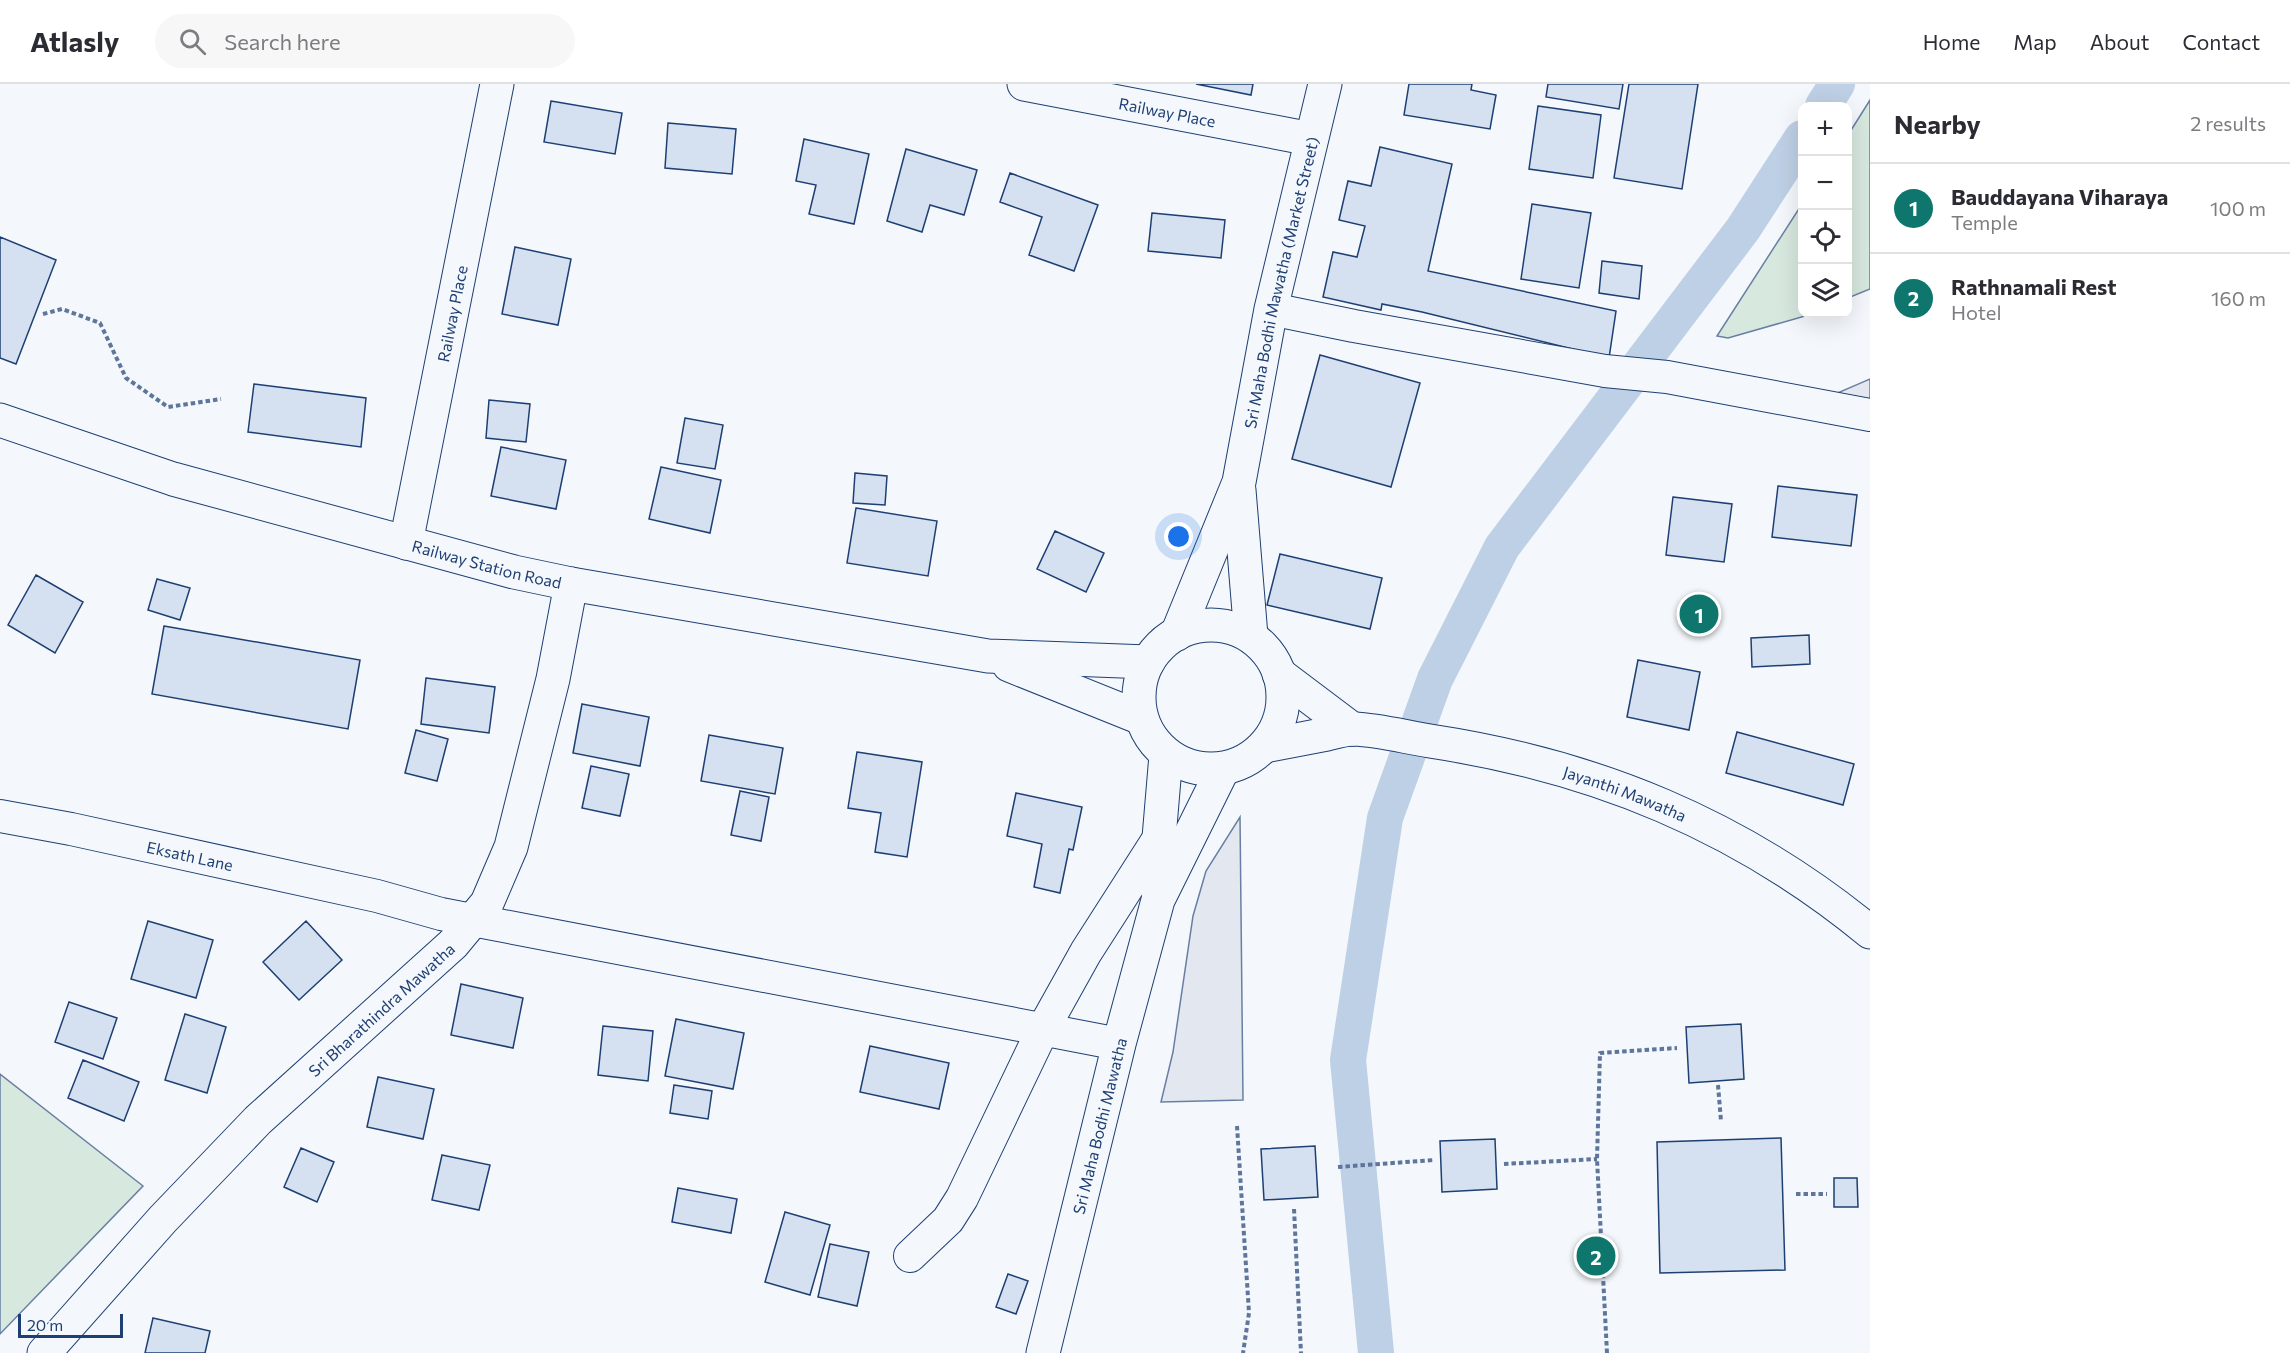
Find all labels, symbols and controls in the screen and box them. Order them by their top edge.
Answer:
search box [155,14,575,68]
text: Atlasly [30,24,119,58]
icon: search [176,25,209,58]
text: Search here [224,28,341,55]
text: Home [1923,29,1980,54]
text: Map [2013,29,2057,54]
text: About [2090,29,2149,54]
text: Contact [2182,29,2260,54]
street label: Railway Place [1117,93,1217,130]
map controls [1798,102,1852,318]
button: + [1798,102,1852,156]
text: Nearby [1894,108,1981,139]
text: 2 results [2190,111,2266,135]
street label: Sri Maha Bodhi Mawatha (Market Street) [1240,135,1322,430]
button: − [1798,156,1852,210]
text: Bauddayana Viharaya [1951,183,2168,210]
text: 1 [1909,196,1918,220]
text: 100 m [2210,196,2266,220]
button: locate [1798,210,1852,264]
text: Temple [1951,210,2018,234]
street label: Railway Place [433,263,470,364]
button: layers [1798,264,1852,318]
text: Rathnamali Rest [1951,273,2117,300]
text: 2 [1908,286,1919,310]
text: 160 m [2211,286,2266,310]
text: Hotel [1951,300,2001,324]
your location [1164,522,1193,551]
street label: Railway Station Road [410,535,563,591]
pin: 1 [1680,592,1718,636]
street label: Jayanthi Mawatha [1561,761,1690,824]
street label: Eksath Lane [145,836,235,874]
street label: Sri Bharathindra Mawatha [304,938,458,1080]
street label: Sri Maha Bodhi Mawatha [1068,1035,1130,1216]
pin: 2 [1576,1234,1616,1278]
scale bar [18,1311,123,1338]
text: 20 m [27,1315,63,1334]

